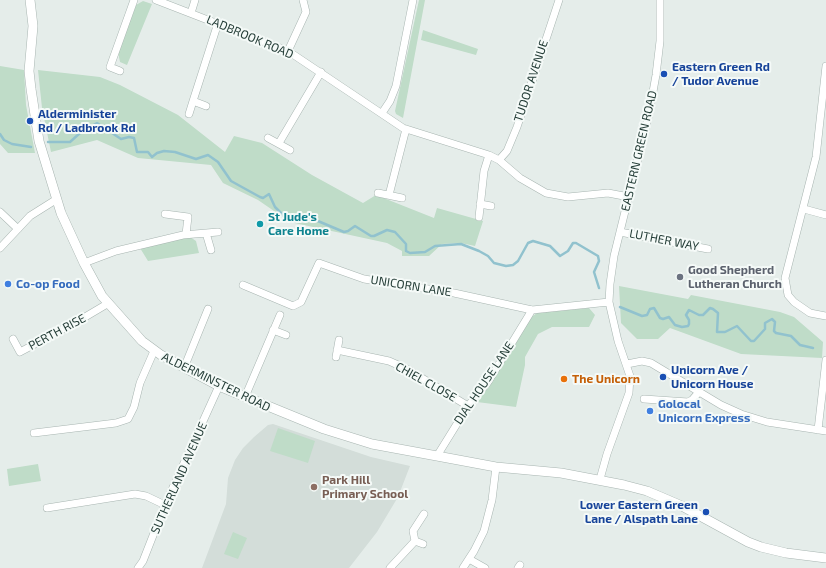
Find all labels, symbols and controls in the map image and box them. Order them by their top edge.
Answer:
street label: LADBROOK ROAD [204,12,296,62]
street label: TUDOR AVENUE [511,38,551,124]
place label: Eastern Green Rd / Tudor Avenue [672,60,770,88]
marker: Eastern Green Rd / Tudor Avenue [659,69,669,79]
street label: EASTERN GREEN ROAD [618,89,660,213]
place label: Alderminister Rd / Ladbrook Rd [38,107,136,135]
marker: Alderminister Rd / Ladbrook Rd [25,116,35,126]
place label: St Jude's Care Home [268,210,329,238]
marker: St Jude's Care Home [255,219,265,229]
street label: LUTHER WAY [628,226,700,254]
place label: Good Shepherd Lutheran Church [688,263,782,291]
street label: UNICORN LANE [370,272,452,300]
marker: Good Shepherd Lutheran Church [675,272,685,282]
place label: Co-op Food [16,277,80,291]
marker: Co-op Food [3,279,13,289]
street label: PERTH RISE [26,311,88,353]
street label: DIAL HOUSE LANE [451,339,517,427]
street label: ALDERMINSTER ROAD [159,349,273,415]
street label: CHIEL CLOSE [393,359,459,405]
place label: Unicorn Ave / Unicorn House [671,363,753,391]
place label: The Unicorn [572,372,640,386]
marker: Unicorn Ave / Unicorn House [658,372,668,382]
marker: The Unicorn [559,374,569,384]
place label: Golocal Unicorn Express [658,397,750,425]
marker: Golocal Unicorn Express [645,406,655,416]
street label: SUTHERLAND AVENUE [148,420,210,536]
place label: Park Hill Primary School [322,473,408,501]
marker: Park Hill Primary School [309,482,319,492]
place label: Lower Eastern Green Lane / Alspath Lane [580,498,698,526]
marker: Lower Eastern Green Lane / Alspath Lane [701,507,711,517]

